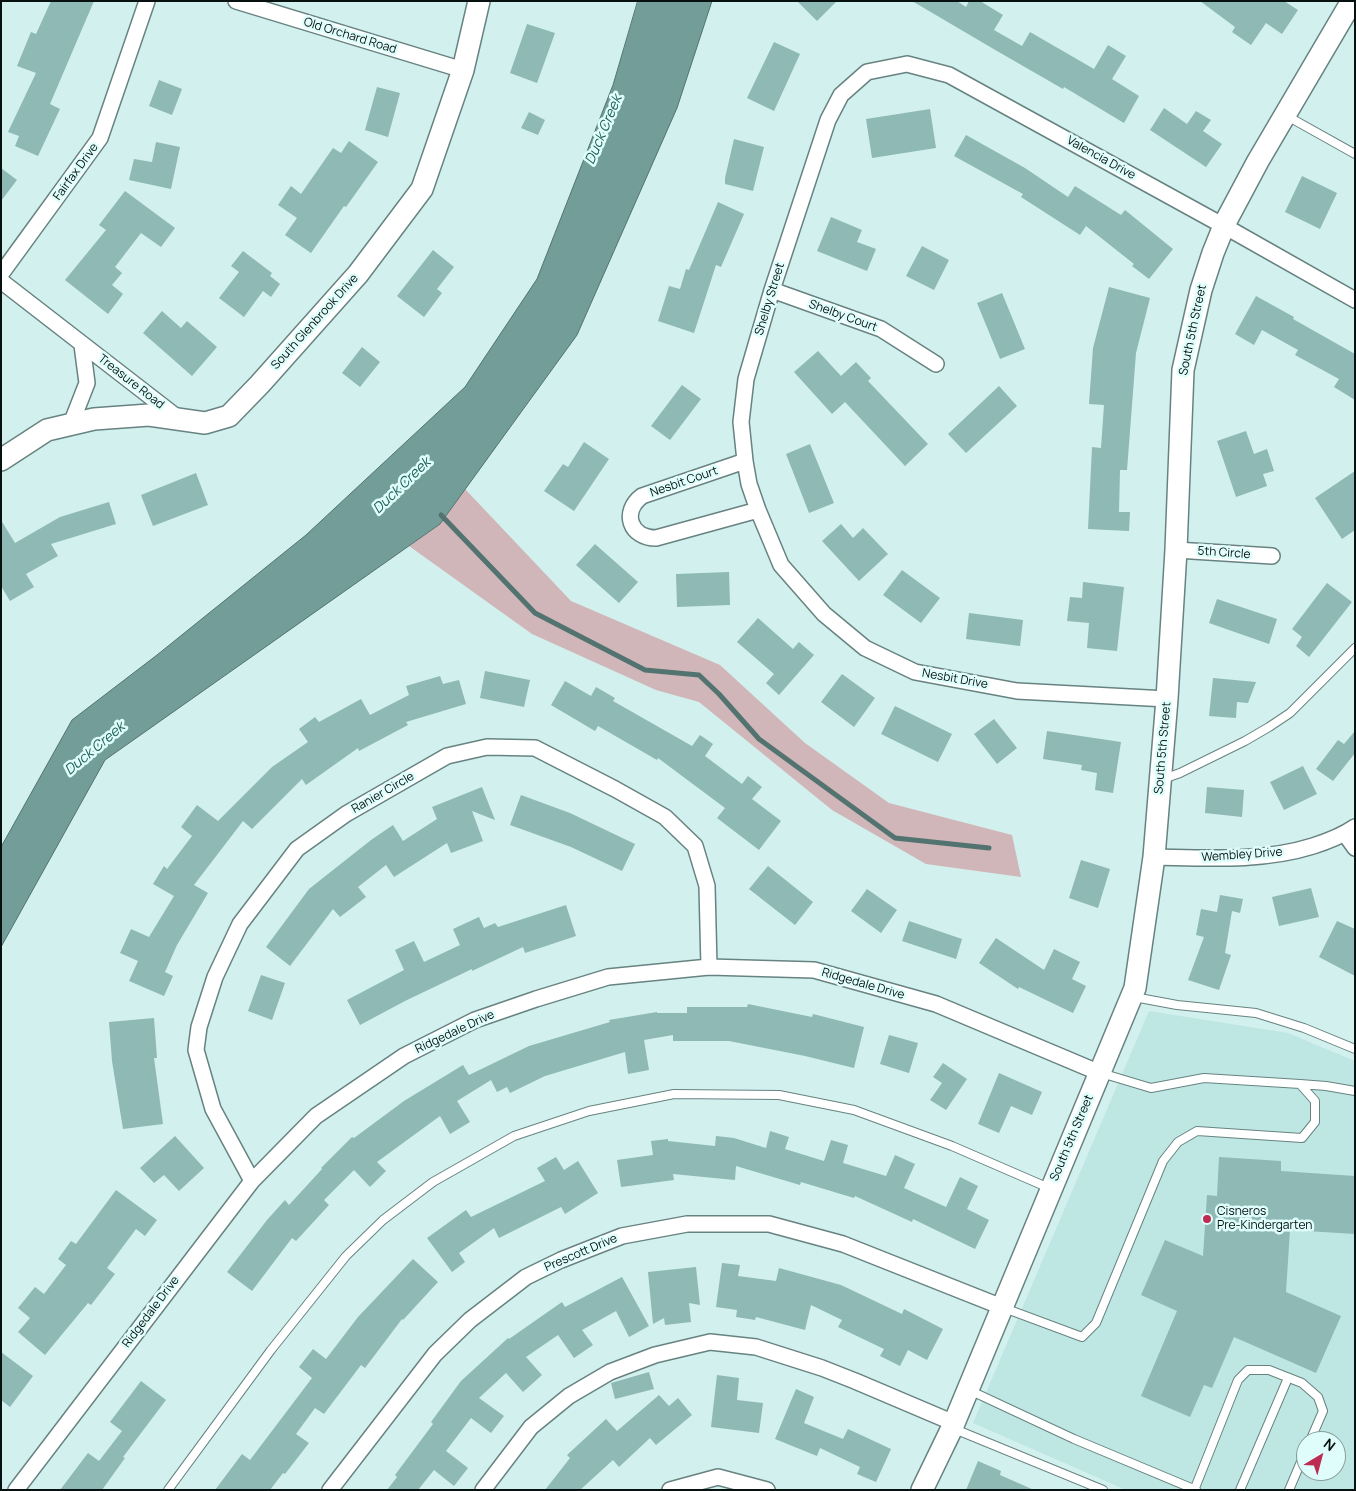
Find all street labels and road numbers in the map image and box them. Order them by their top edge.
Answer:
street label: Old Orchard Road [302,15,398,57]
street label: Valencia Drive [1064,133,1138,183]
street label: Fairfax Drive [50,141,102,203]
street label: Shelby Street [752,261,788,337]
street label: South Glenbrook Drive [268,271,362,373]
street label: South 5th Street [1176,283,1210,377]
street label: Shelby Court [807,297,879,335]
street label: Treasure Road [95,352,167,412]
street label: Nesbit Court [648,464,720,500]
street label: 5th Circle [1197,544,1251,562]
street label: Nesbit Drive [921,666,989,692]
street label: South 5th Street [1152,701,1174,795]
street label: Ranier Circle [349,769,417,817]
street label: Wembley Drive [1201,845,1283,865]
street label: Ridgedale Drive [820,965,906,1003]
street label: Ridgedale Drive [413,1007,497,1057]
street label: South 5th Street [1047,1093,1097,1183]
street label: Prescott Drive [542,1231,620,1275]
street label: Ridgedale Drive [119,1273,183,1351]

